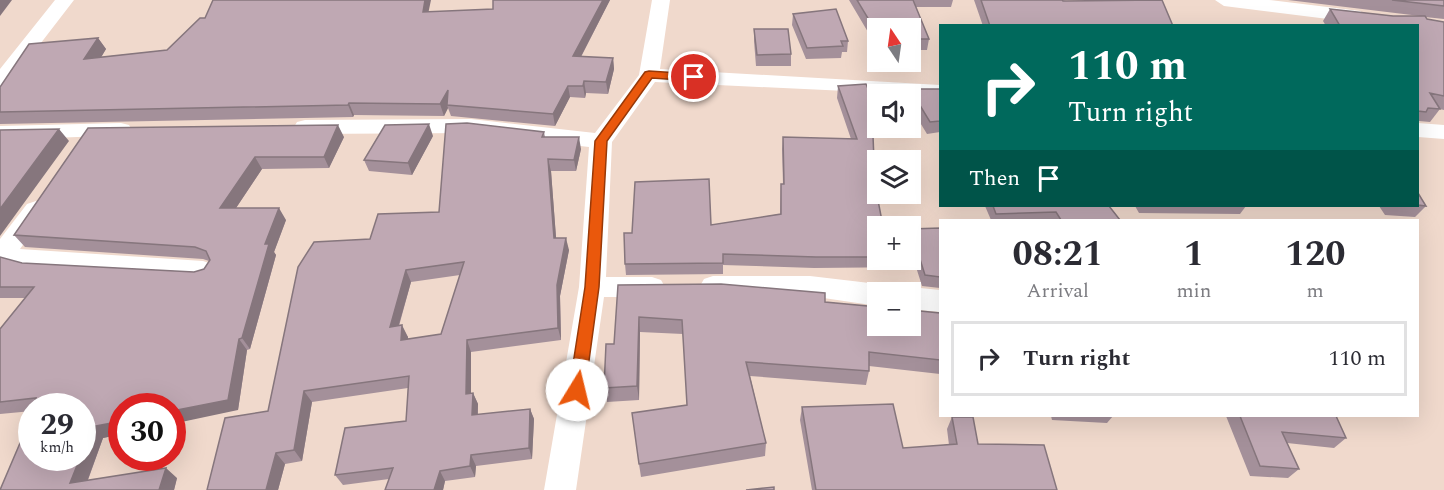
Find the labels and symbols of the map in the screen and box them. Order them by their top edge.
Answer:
north arrow [867,18,921,72]
pin [668,51,719,102]
position arrow [545,358,609,422]
speed limit sign: 30 [108,393,186,471]

